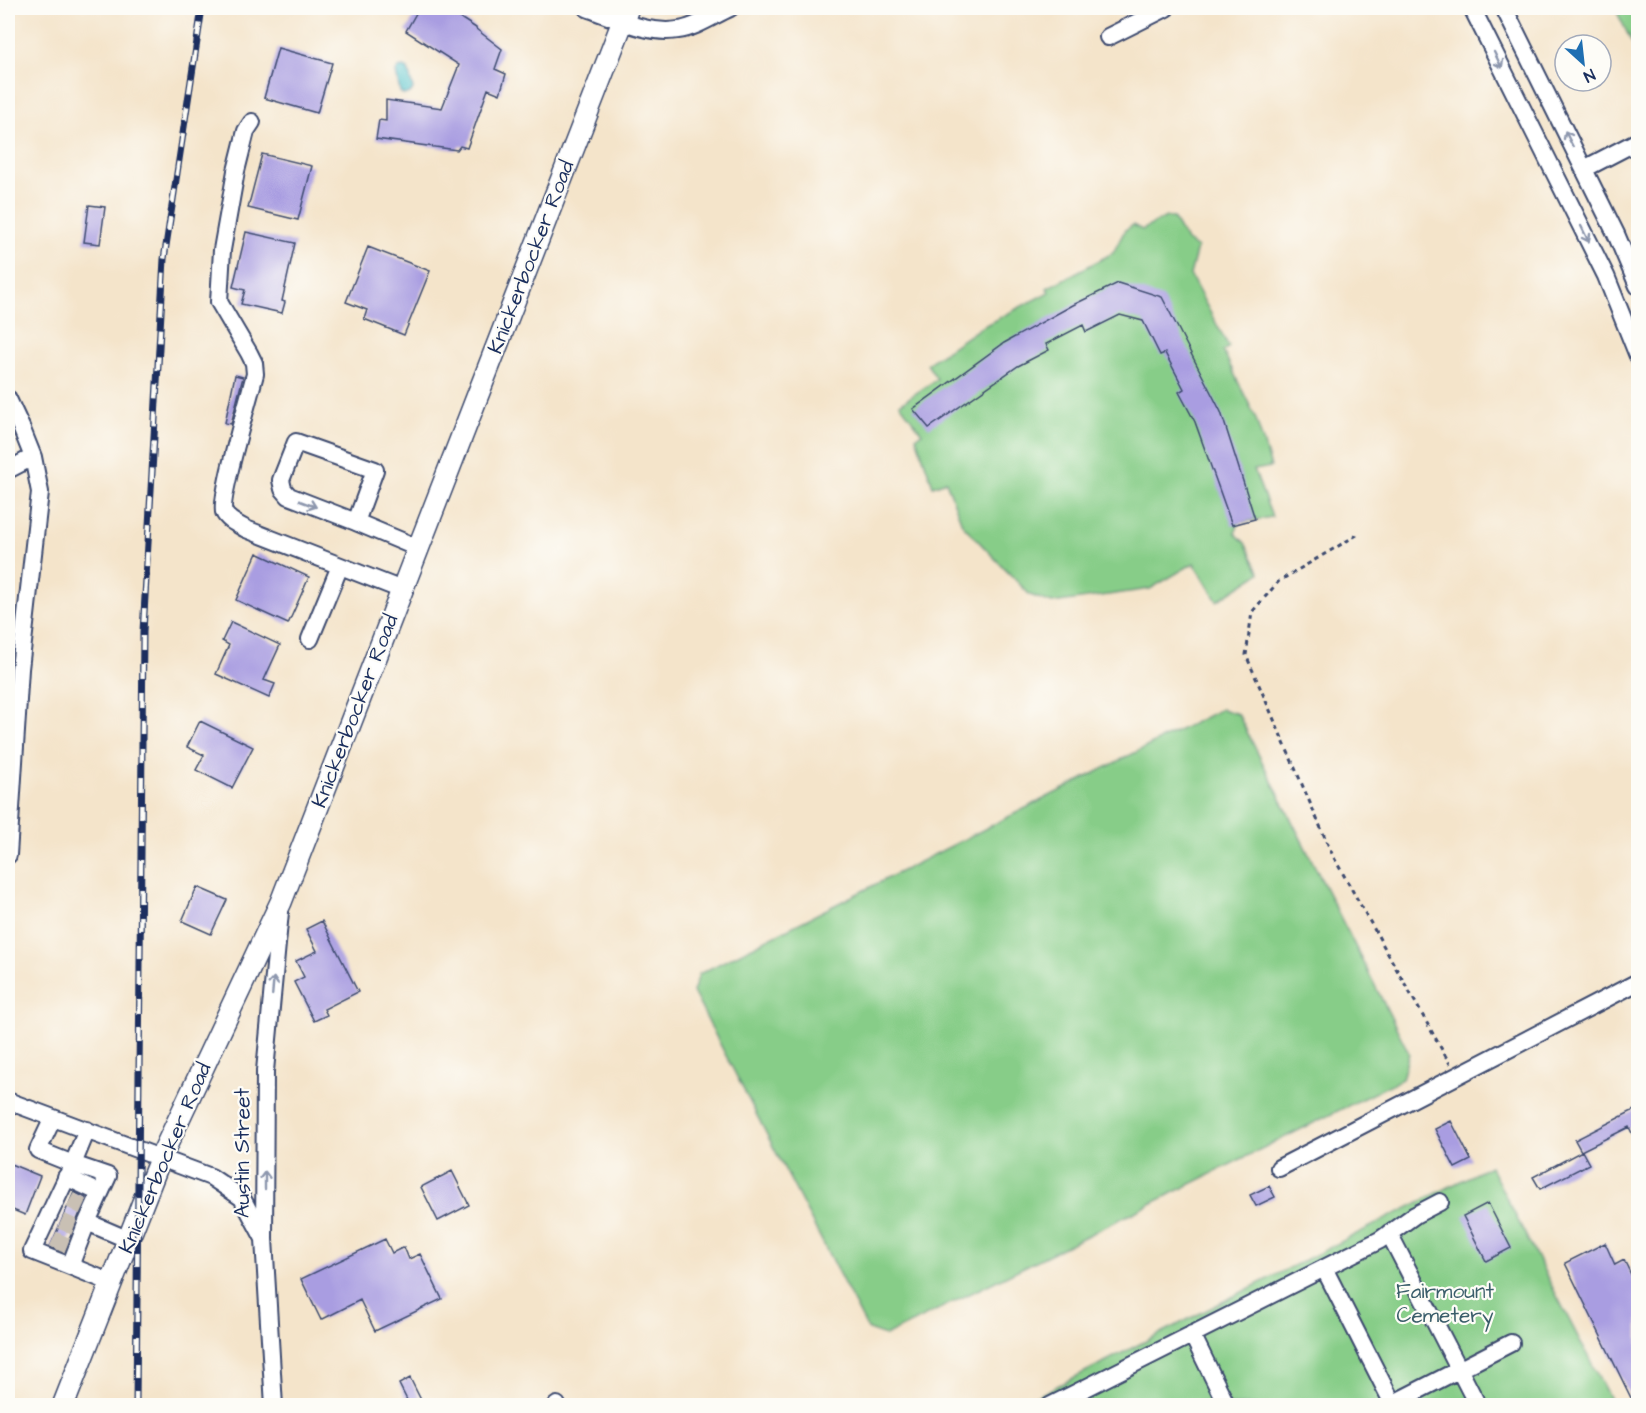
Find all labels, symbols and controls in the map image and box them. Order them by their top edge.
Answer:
north arrow [1553,33,1613,93]
one-way arrow [1493,50,1504,68]
text: N [1580,63,1599,88]
one-way arrow [1562,130,1574,148]
street label: Knickerbocker Road [481,156,581,358]
one-way arrow [1580,225,1591,243]
one-way arrow [298,499,316,510]
street label: Knickerbocker Road [305,610,405,812]
one-way arrow [268,976,279,996]
street label: Knickerbocker Road [112,1058,218,1258]
street label: Austin Street [228,1087,257,1218]
one-way arrow [259,1171,271,1191]
park label: Fairmount Cemetery [1396,1277,1494,1332]

